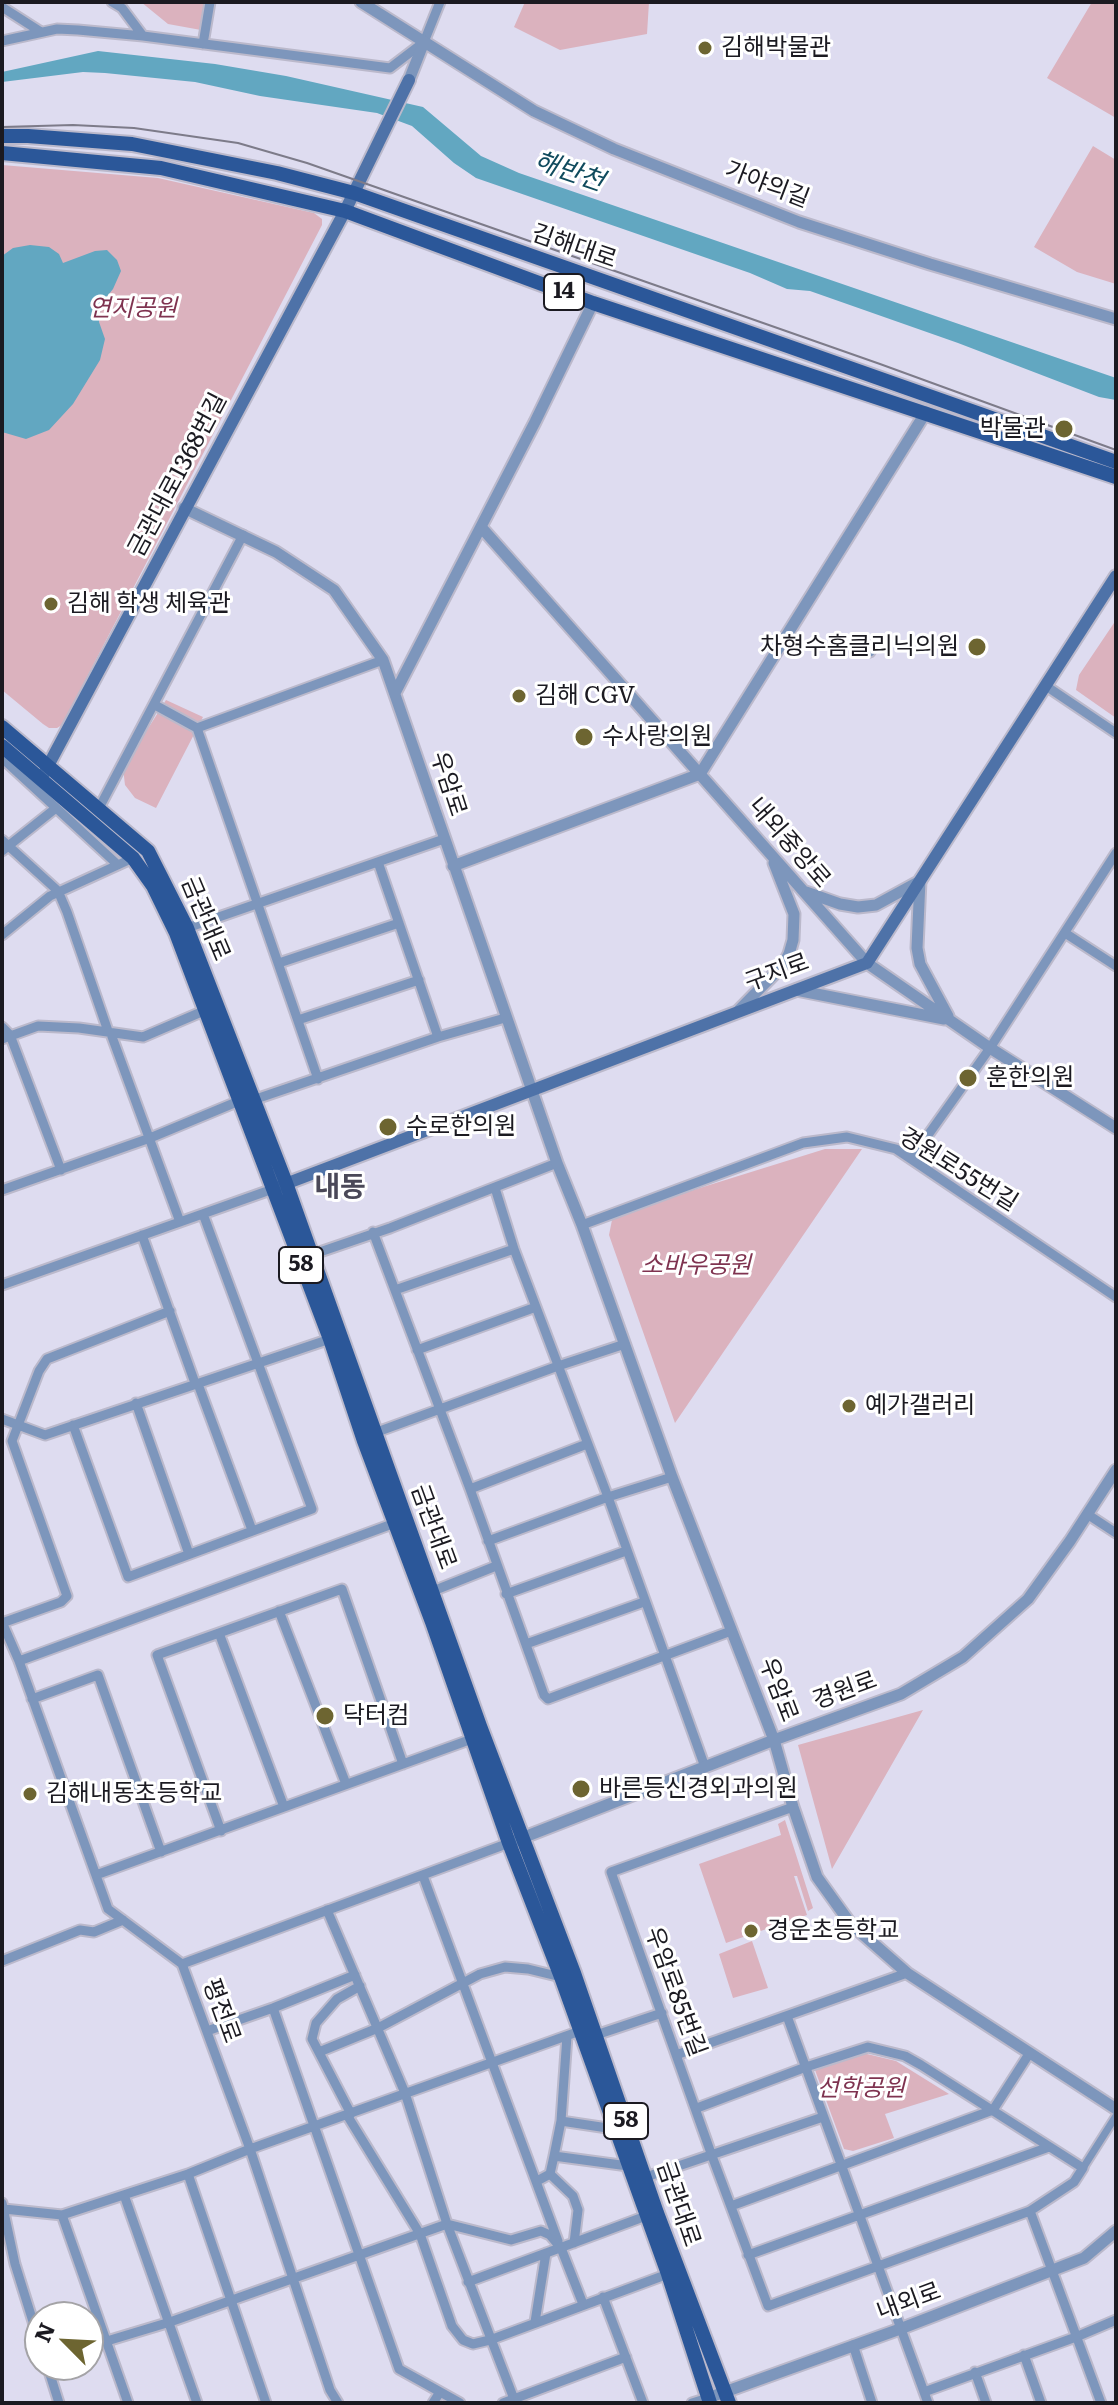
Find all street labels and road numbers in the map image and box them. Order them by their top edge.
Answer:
street label: 가야의길 [721,156,813,214]
street label: 김해대로 [528,219,620,275]
road number: 14 [544,274,584,310]
street label: 금관대로1368번길 [123,388,233,562]
street label: 우암로 [424,748,472,820]
street label: 내외중앙로 [742,792,836,894]
street label: 금관대로 [174,873,236,965]
street label: 구지로 [741,948,813,998]
street label: 경원로55번길 [893,1122,1023,1218]
road number: 58 [279,1247,323,1283]
street label: 금관대로 [404,1481,462,1573]
street label: 우암로 [753,1654,803,1726]
street label: 경원로 [809,1666,881,1716]
street label: 우암로85번길 [638,1923,712,2061]
street label: 평전로 [196,1975,246,2047]
road number: 58 [604,2103,648,2139]
street label: 금관대로 [650,2158,706,2250]
street label: 내외로 [873,2277,945,2327]

